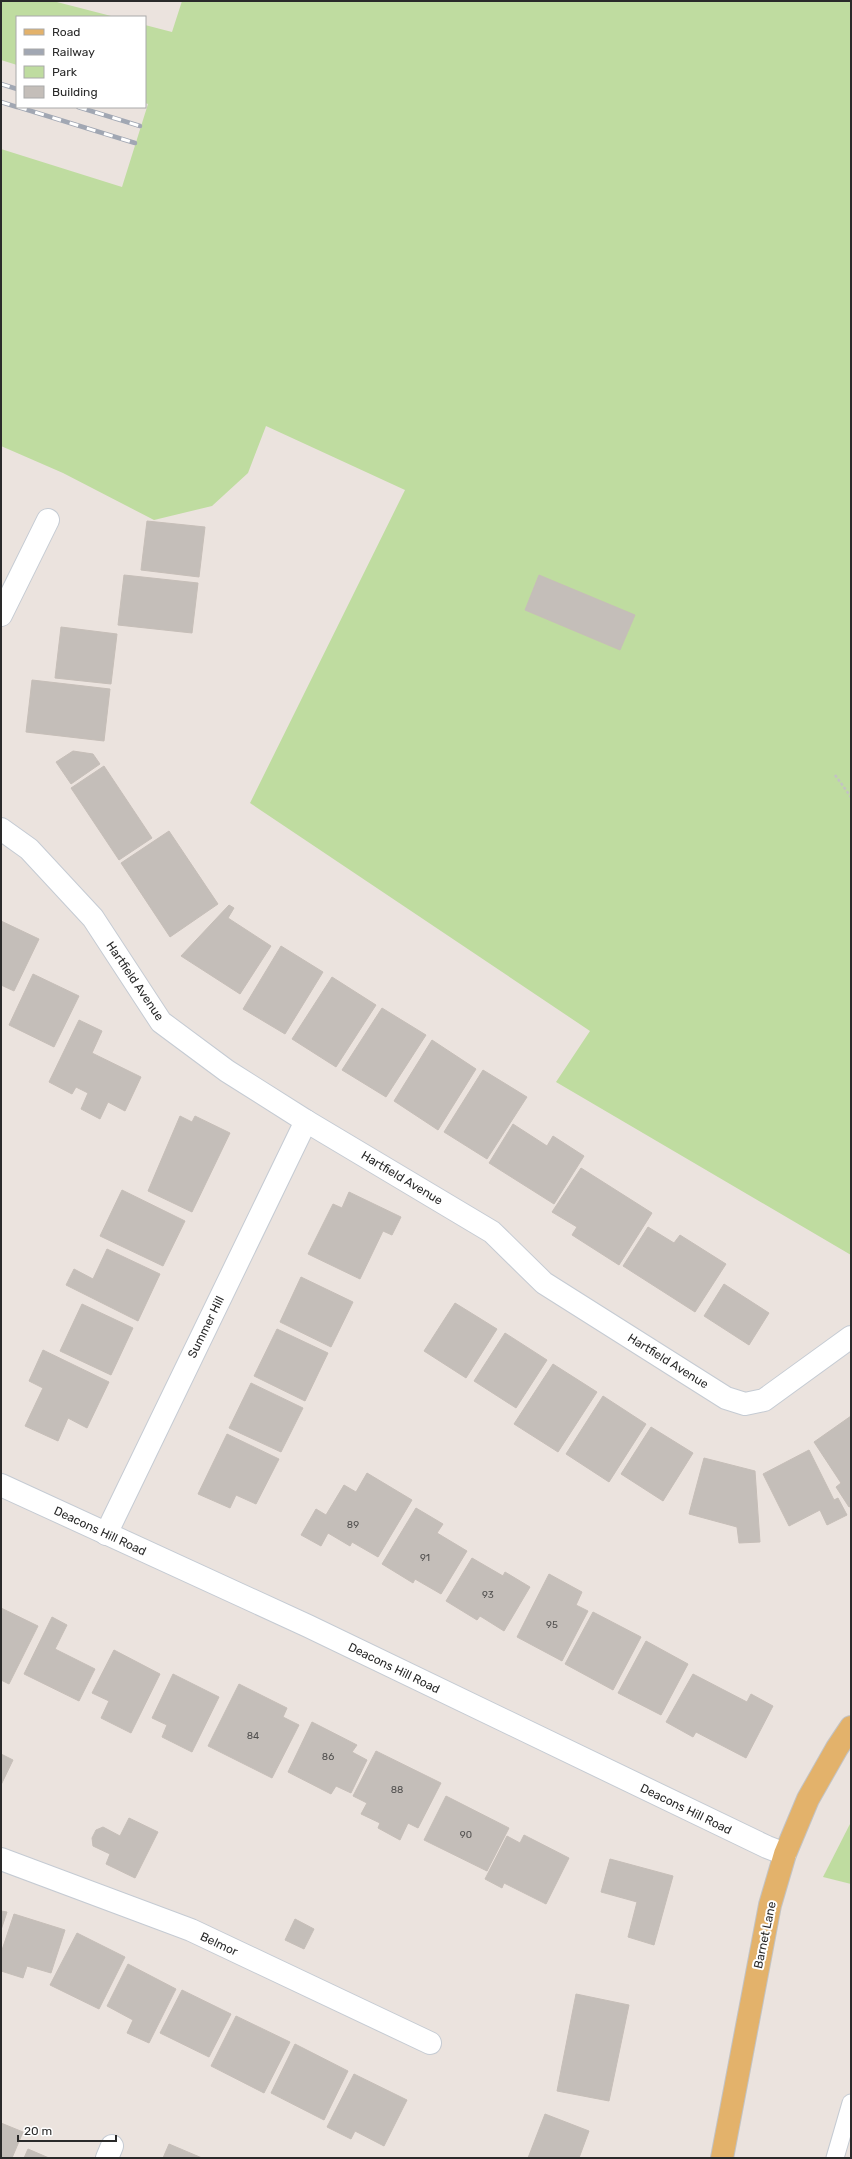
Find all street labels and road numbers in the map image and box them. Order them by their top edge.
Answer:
street label: Hartfield Avenue [103,939,167,1023]
street label: Hartfield Avenue [359,1148,445,1208]
street label: Summer Hill [185,1294,227,1360]
street label: Hartfield Avenue [625,1331,711,1392]
street label: Deacons Hill Road [52,1503,148,1559]
street label: Deacons Hill Road [346,1640,442,1696]
street label: Deacons Hill Road [638,1781,734,1837]
street label: Barnet Lane [751,1900,779,1970]
street label: Belmor [198,1929,240,1959]

